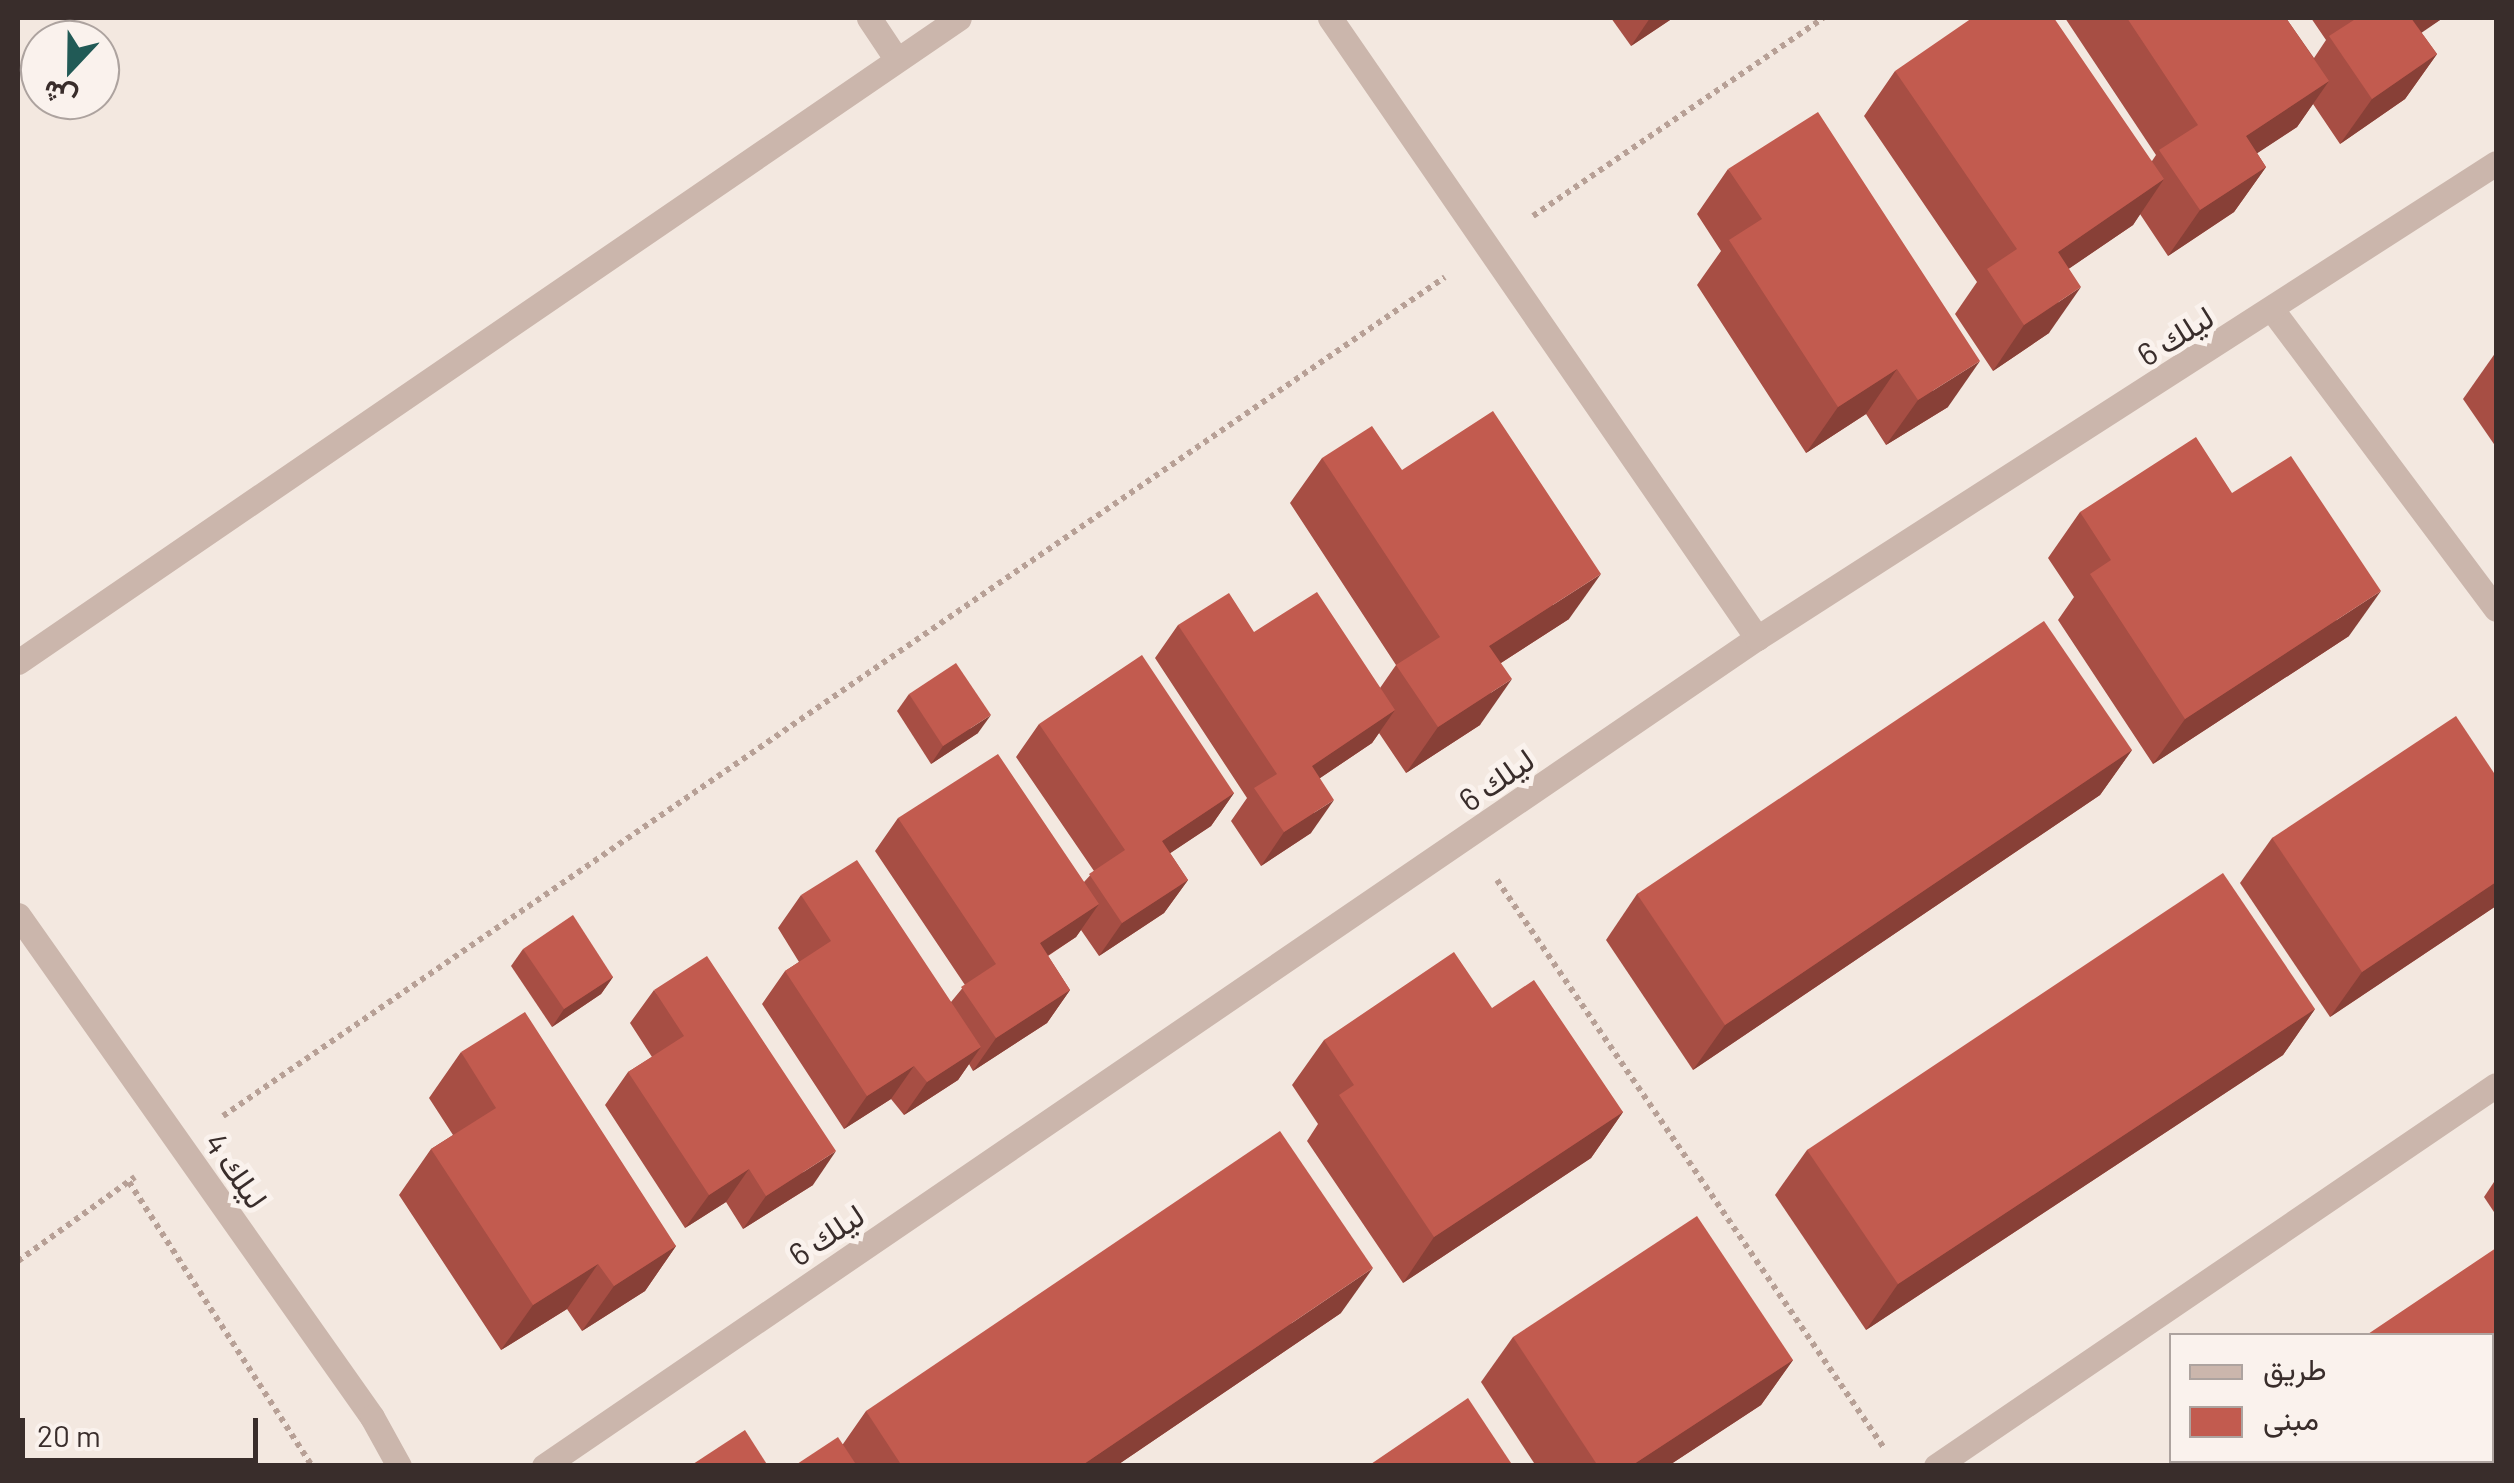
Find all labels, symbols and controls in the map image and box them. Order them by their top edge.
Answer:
north arrow [20,20,120,120]
text: ش [38,74,81,118]
street label: ليلك 6 [2130,297,2220,373]
street label: ليلك 6 [1451,739,1541,819]
street label: ليلك 4 [197,1125,277,1215]
street label: ليلك 6 [781,1195,871,1273]
legend [2169,1333,2494,1463]
text: طريق [2263,1350,2327,1386]
scale bar [25,1398,262,1460]
text: مبنى [2263,1400,2319,1436]
text: 20 m [37,1417,101,1453]

